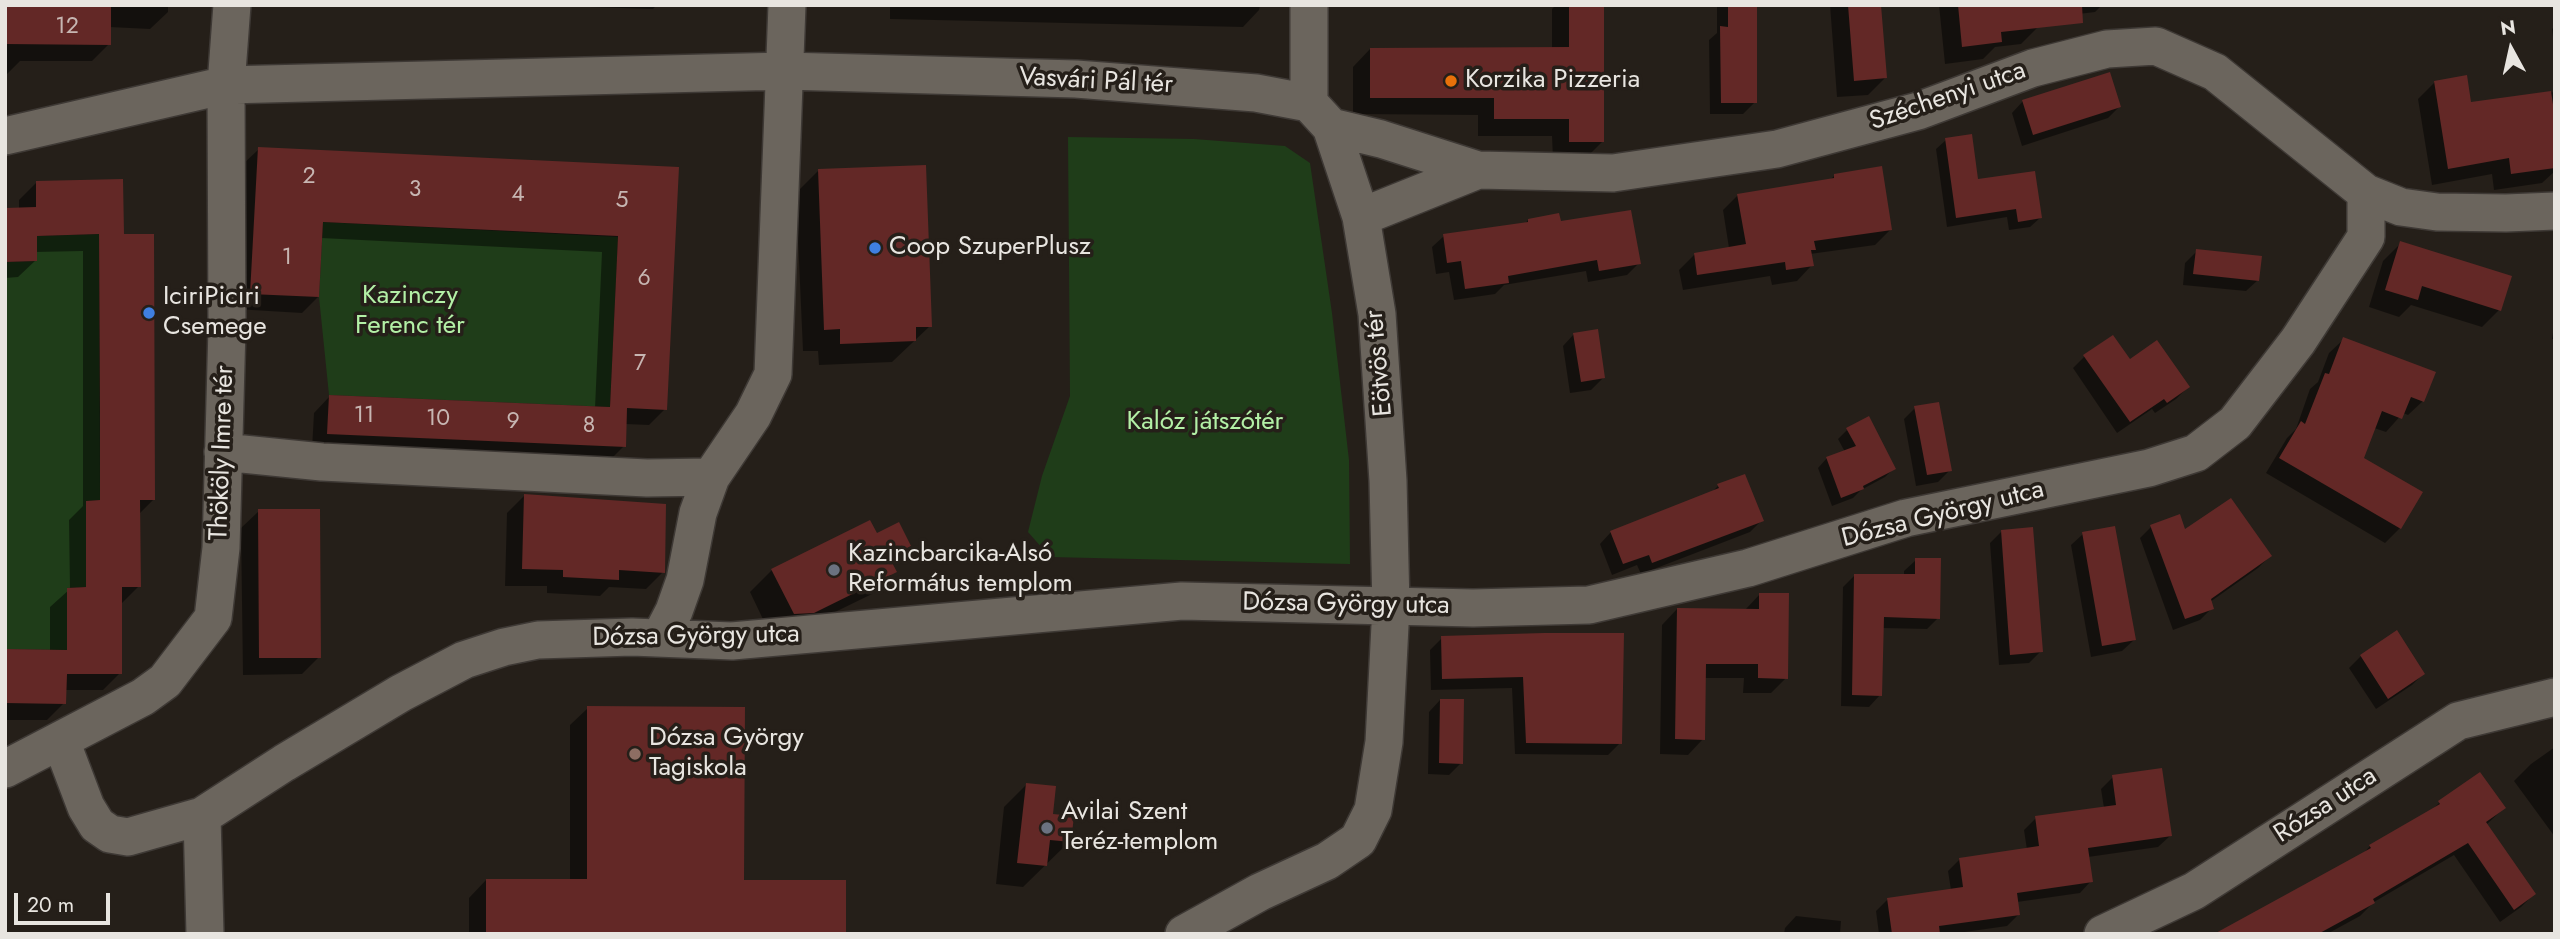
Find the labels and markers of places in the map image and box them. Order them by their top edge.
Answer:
place label: Korzika Pizzeria [1465,65,1640,97]
marker: Korzika Pizzeria [1443,73,1459,89]
place label: Coop SzuperPlusz [889,232,1091,264]
marker: Coop SzuperPlusz [867,240,883,256]
place label: IciriPiciri Csemege [163,282,267,344]
marker: IciriPiciri Csemege [141,305,157,321]
place label: Kazincbarcika-Alsó Református templom [848,539,1073,600]
marker: Kazincbarcika-Alsó Református templom [826,562,842,578]
place label: Dózsa György Tagiskola [649,723,804,784]
marker: Dózsa György Tagiskola [627,746,643,762]
place label: Avilai Szent Teréz-templom [1061,797,1218,858]
marker: Avilai Szent Teréz-templom [1039,820,1055,836]

